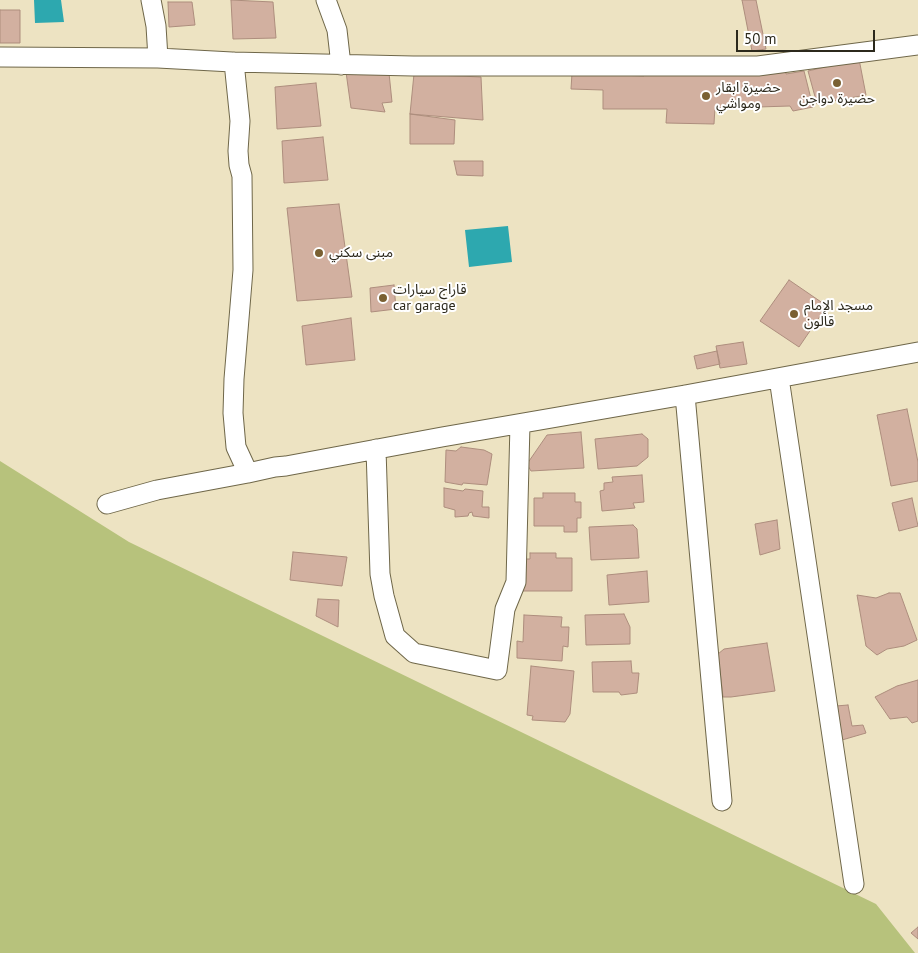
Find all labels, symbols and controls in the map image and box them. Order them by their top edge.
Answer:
scale bar [738,20,877,52]
text: 50 m [744,29,777,48]
marker: حضيرة دواجن [831,77,843,89]
place label: حضيرة ابقار ومواشي [716,80,780,112]
marker: حضيرة ابقار ومواشي [700,90,712,102]
place label: حضيرة دواجن [799,91,875,107]
place label: مبنى سكني [329,245,393,261]
marker: مبنى سكني [313,247,325,259]
place label: قاراج سيارات car garage [393,282,466,314]
marker: قاراج سيارات car garage [377,292,389,304]
place label: مسجد الإمام قالون [804,298,873,331]
marker: مسجد الإمام قالون [788,308,800,320]

